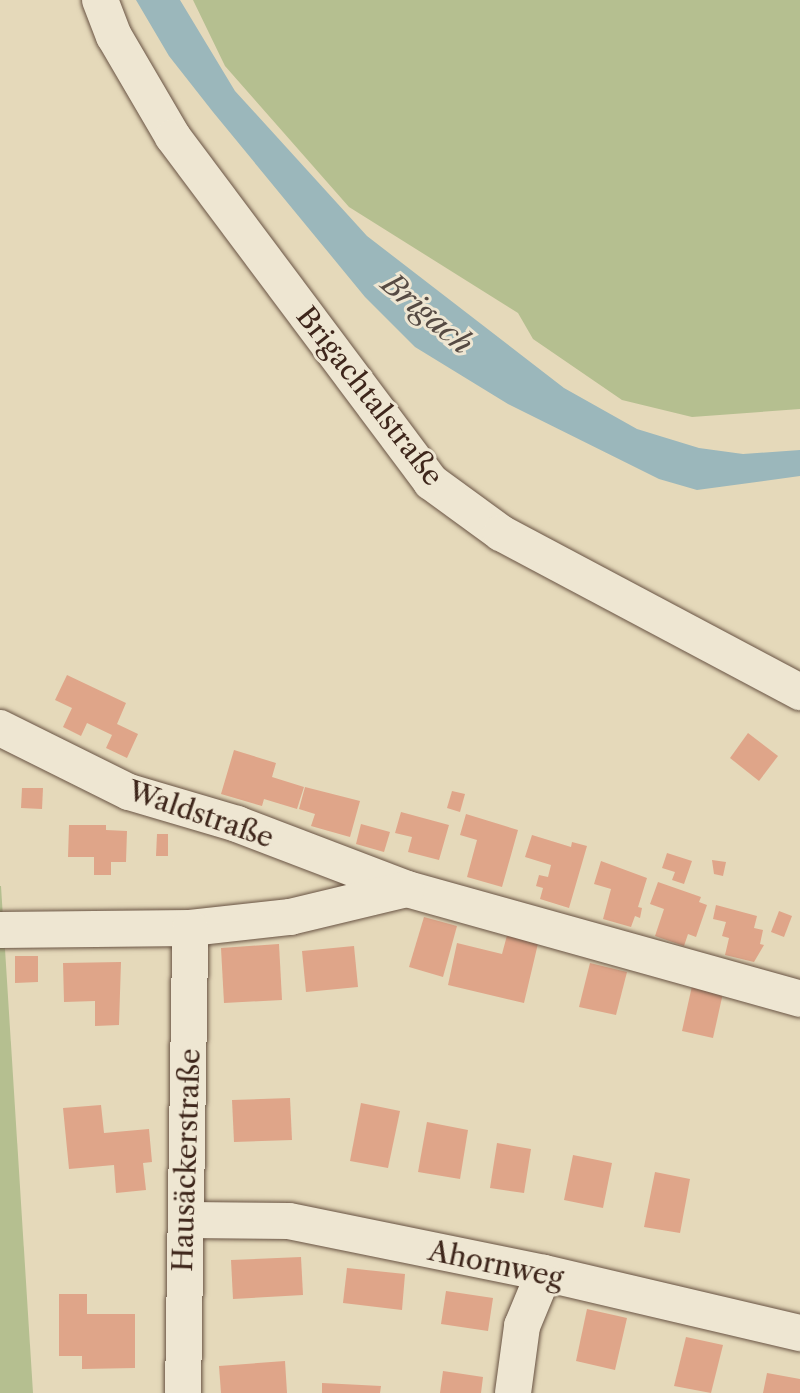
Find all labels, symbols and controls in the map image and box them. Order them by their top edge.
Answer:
water label: Brigach [374,266,480,362]
street label: Brigachtalstraße [290,300,450,492]
street label: Waldstraße [124,773,278,855]
street label: Hausäckerstraße [165,1048,207,1272]
street label: Ahornweg [426,1233,566,1295]

